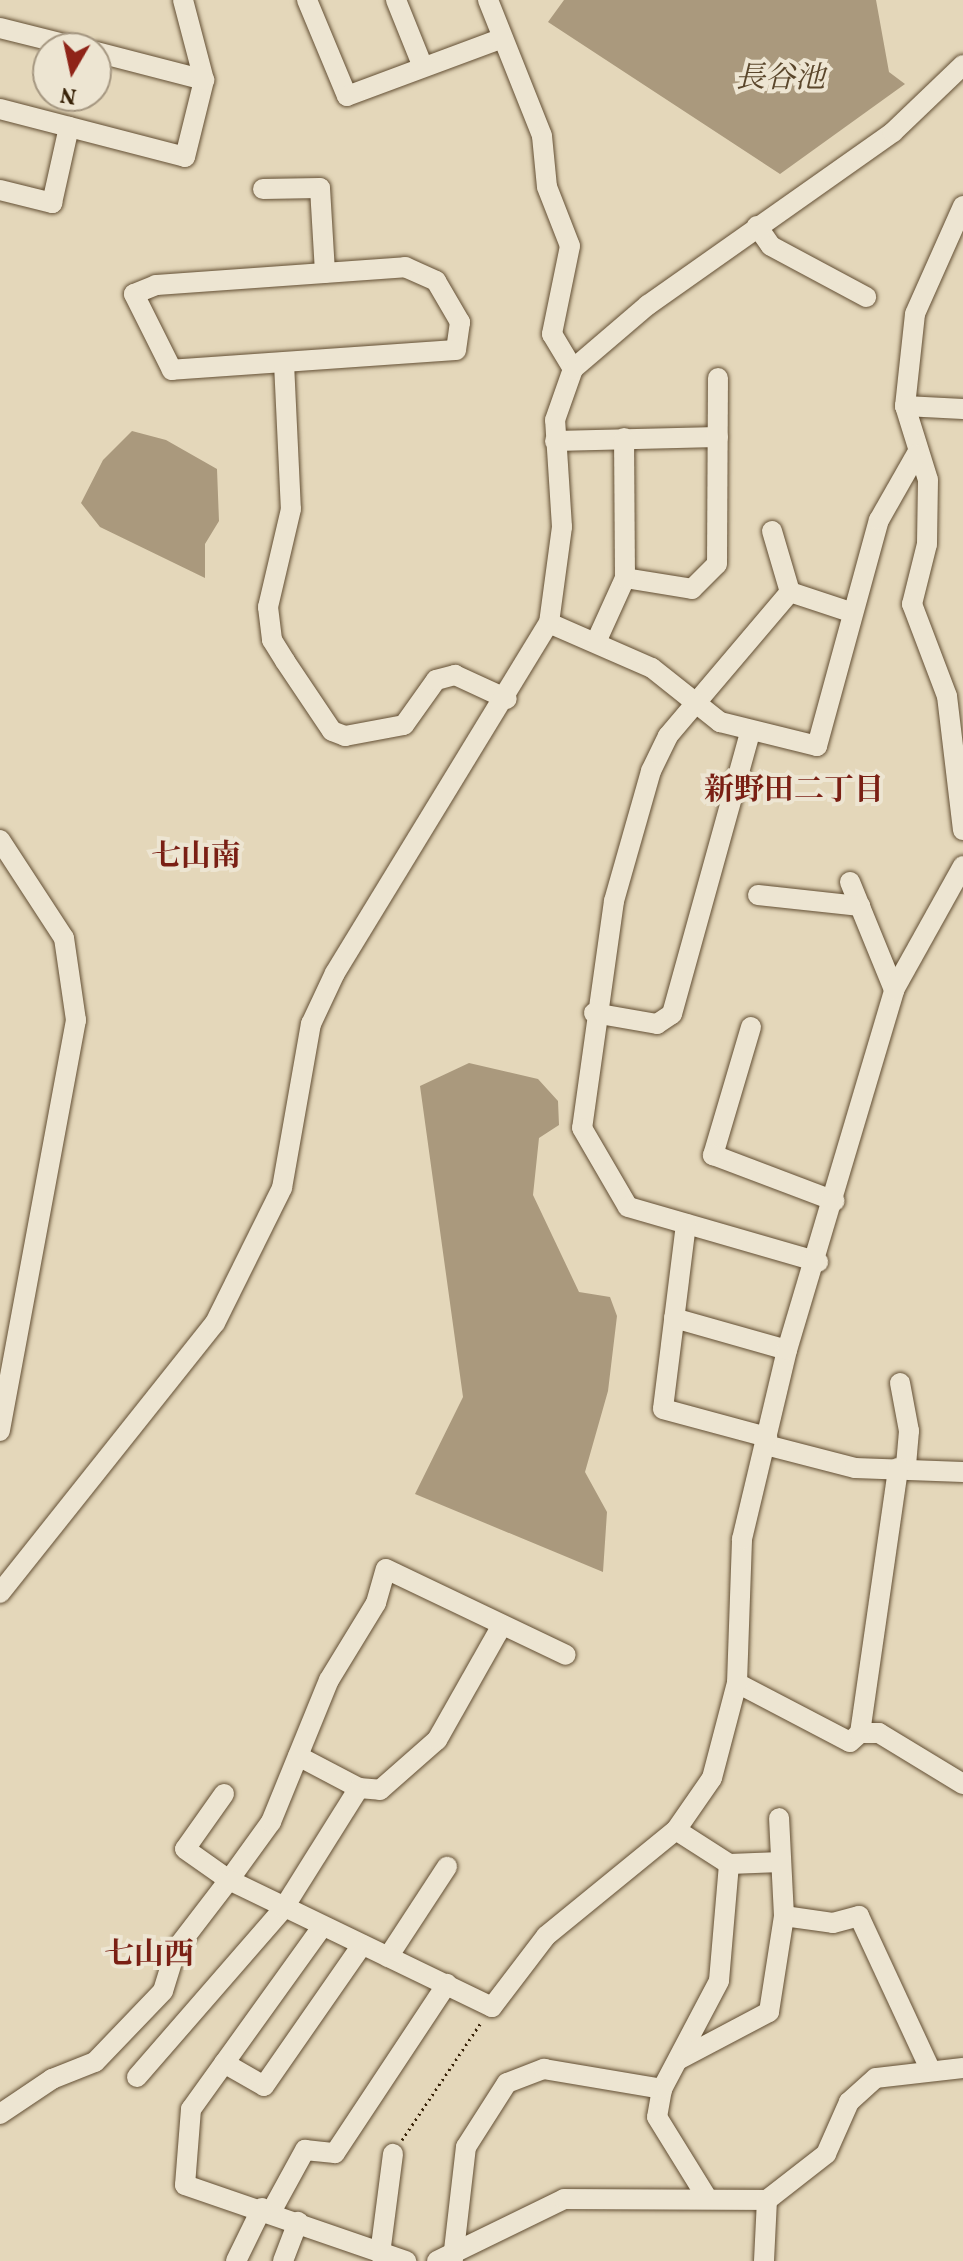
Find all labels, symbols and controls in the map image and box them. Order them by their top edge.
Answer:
north arrow [32,32,112,112]
water label: 長谷池 [735,61,825,97]
text: N [58,78,79,111]
district label: 新野田二丁目 [704,773,884,809]
district label: 七山南 [151,839,241,875]
district label: 七山西 [104,1937,194,1973]

